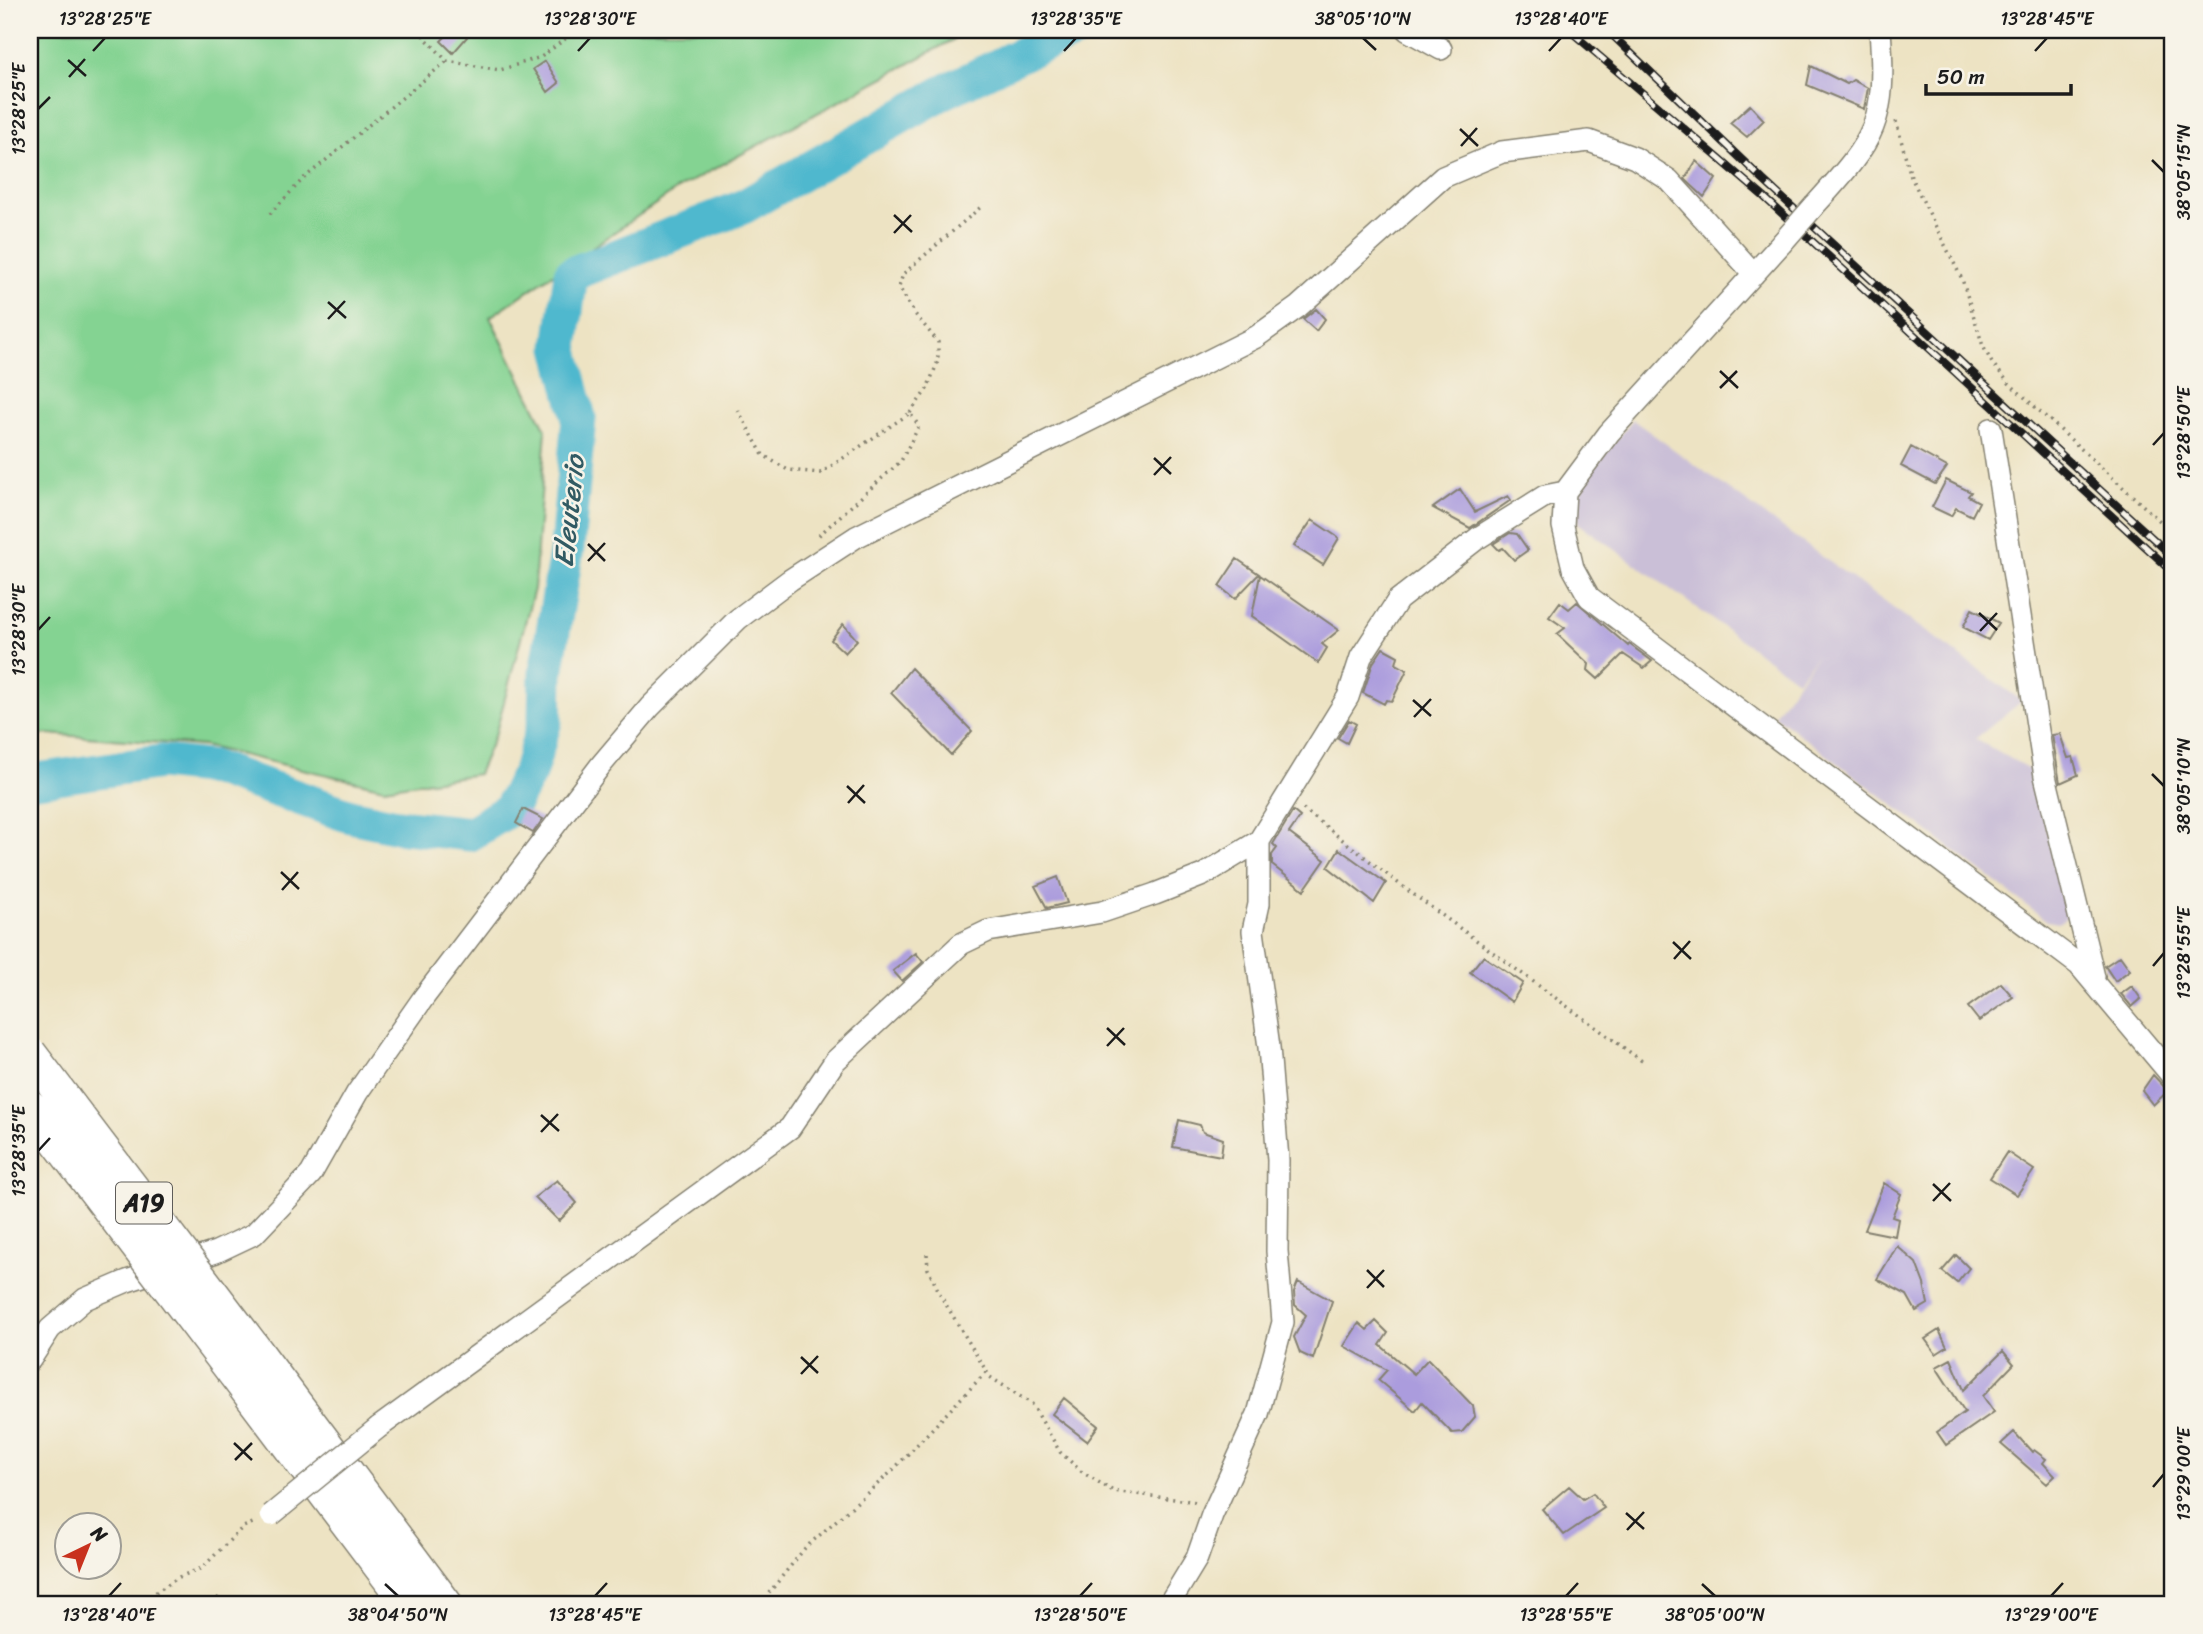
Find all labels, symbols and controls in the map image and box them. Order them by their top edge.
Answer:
text: 13°28'25"E [59,3,152,35]
text: 13°28'30"E [544,3,637,35]
text: 13°28'35"E [1030,3,1123,35]
text: 38°05'10"N [1315,3,1412,35]
text: 13°28'40"E [1514,3,1609,35]
text: 13°28'45"E [2001,3,2094,35]
scale bar [1926,52,2072,96]
text: 50 m [1937,58,1985,96]
text: 13°28'25"E [3,62,35,155]
text: 38°05'15"N [2168,123,2200,220]
text: 13°28'50"E [2168,385,2200,480]
water label: Eleuterio [539,451,599,569]
text: 13°28'30"E [3,583,35,676]
text: 38°05'10"N [2168,737,2200,834]
text: 13°28'55"E [2168,906,2200,999]
text: 13°28'35"E [3,1104,35,1197]
road number: A19 [116,1182,172,1224]
text: 13°29'00"E [2168,1426,2200,1521]
north arrow [52,1512,122,1582]
text: N [82,1517,116,1551]
text: 13°28'40"E [62,1599,157,1631]
text: 38°04'50"N [348,1599,449,1631]
text: 13°28'45"E [549,1599,642,1631]
text: 13°28'50"E [1033,1599,1128,1631]
text: 13°28'55"E [1520,1599,1613,1631]
text: 38°05'00"N [1665,1599,1766,1631]
text: 13°29'00"E [2004,1599,2099,1631]

